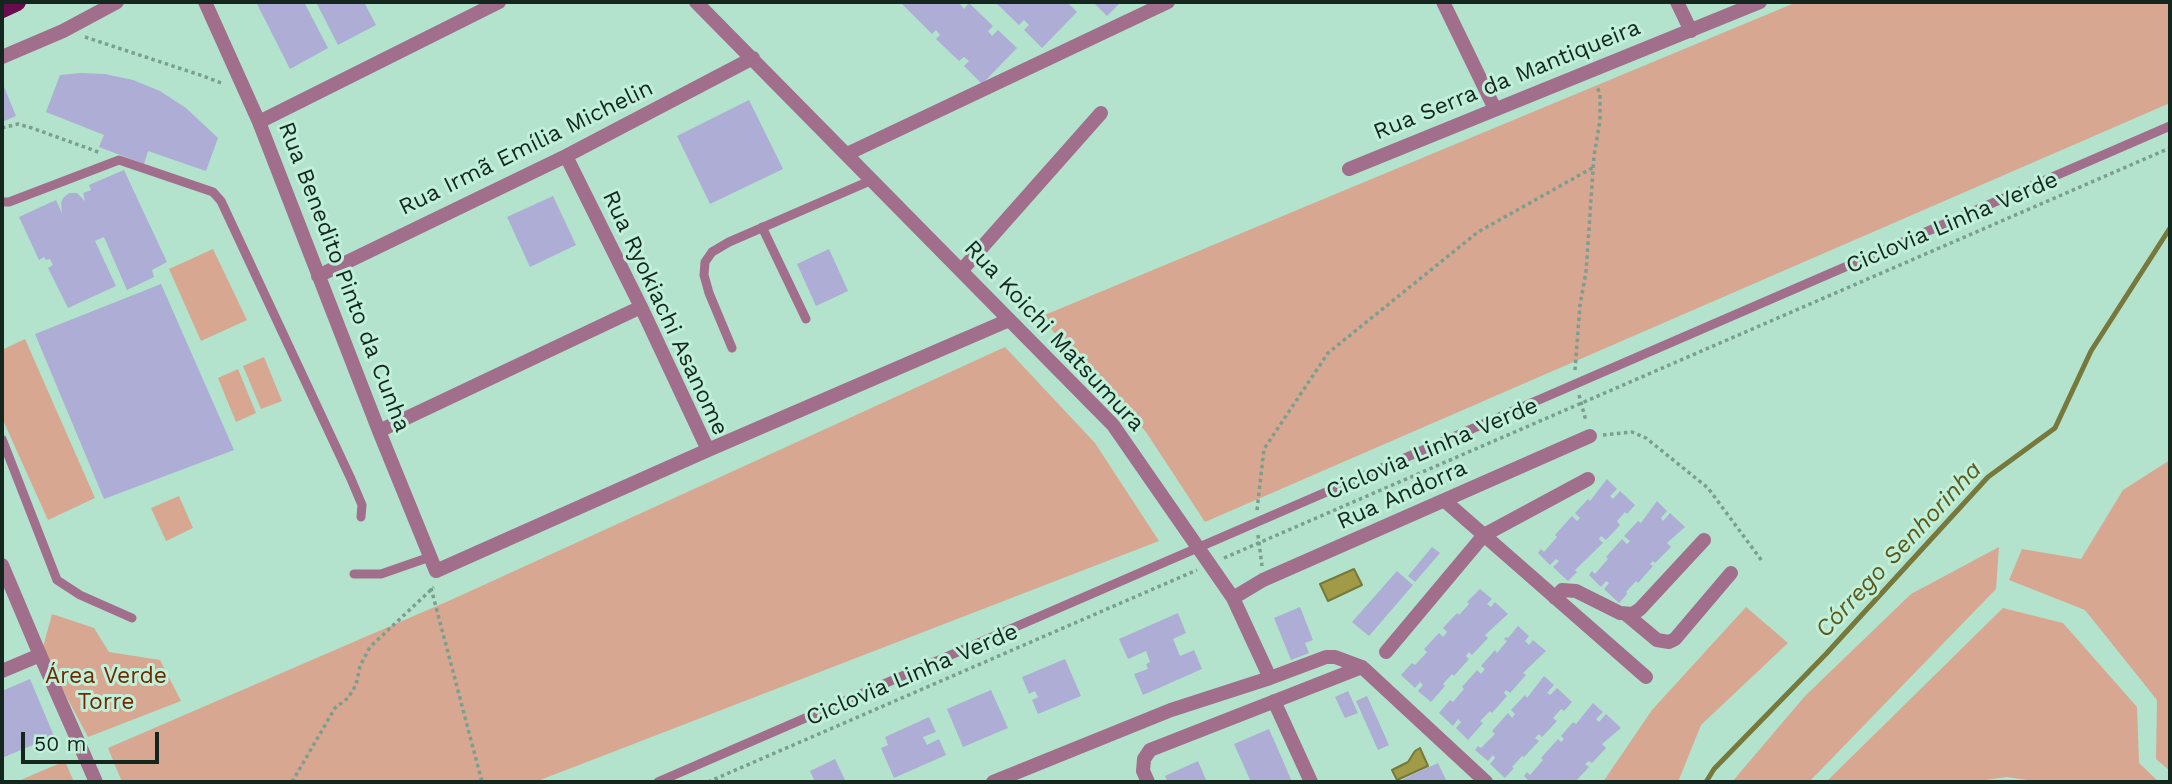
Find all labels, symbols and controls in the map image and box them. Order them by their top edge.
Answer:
street label: Rua Serra da Mantiqueira [1370,14,1644,146]
street label: Rua Irmã Emília Michelin [394,74,658,222]
street label: Rua Benedito Pinto da Cunha [272,118,416,436]
street label: Ciclovia Linha Verde [1842,166,2062,280]
street label: Rua Ryokiachi Asanome [596,186,734,440]
street label: Rua Koichi Matsumura [958,235,1150,437]
street label: Ciclovia Linha Verde [1322,392,1542,506]
street label: Rua Andorra [1333,454,1471,536]
water label: Córrego Senhorinha [1810,456,1988,644]
street label: Ciclovia Linha Verde [802,618,1022,732]
park label: Área Verde Torre [45,662,167,716]
scale bar [24,718,163,762]
text: 50 m [34,731,86,756]

